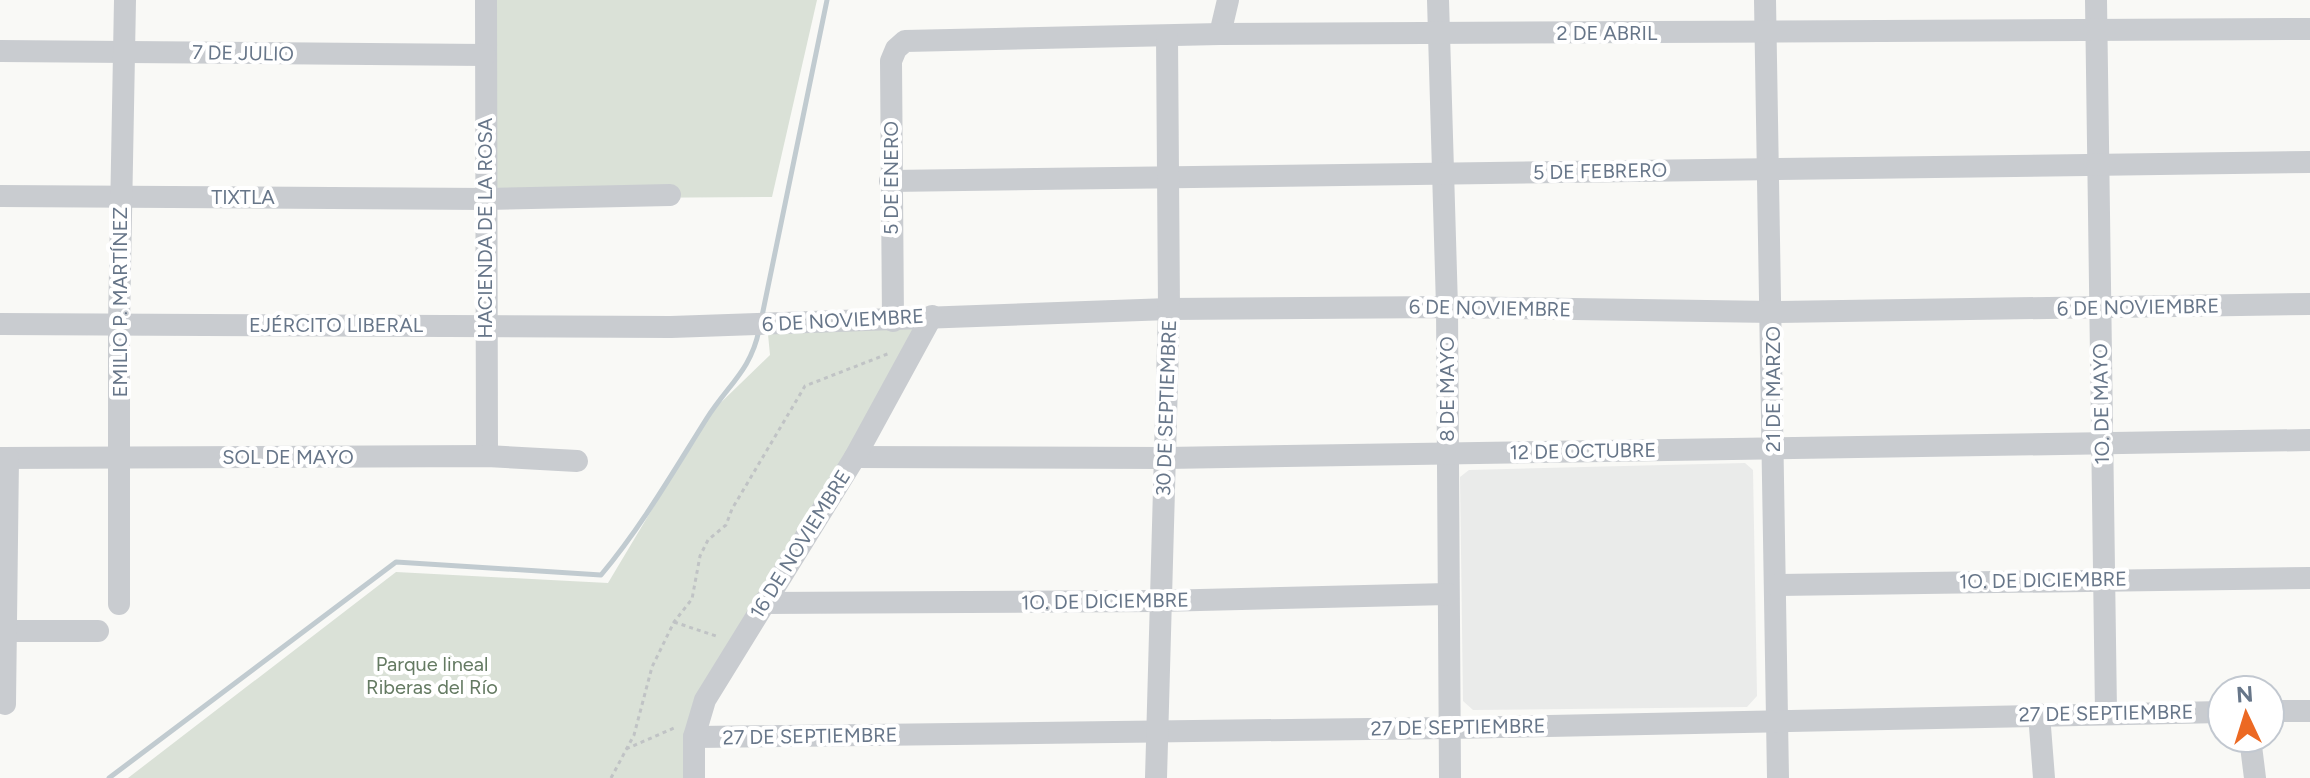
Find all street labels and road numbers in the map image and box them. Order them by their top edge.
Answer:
street label: 2 DE ABRIL [1557,21,1658,45]
street label: 7 DE JULIO [192,40,294,66]
street label: HACIENDA DE LA ROSA [473,117,497,338]
street label: 5 DE ENERO [879,121,903,235]
street label: 5 DE FEBRERO [1533,158,1667,184]
street label: TIXTLA [211,185,275,209]
street label: EMILIO P. MARTÍNEZ [108,207,132,397]
street label: 6 DE NOVIEMBRE [2057,294,2219,320]
street label: 6 DE NOVIEMBRE [1409,295,1571,321]
street label: 6 DE NOVIEMBRE [761,304,925,336]
street label: EJÉRCITO LIBERAL [249,313,424,337]
street label: 30 DE SEPTIEMBRE [1151,319,1181,497]
street label: 21 DE MARZO [1761,326,1785,452]
street label: 8 DE MAYO [1435,336,1459,442]
street label: 1O. DE MAYO [2088,343,2114,465]
street label: 12 DE OCTUBRE [1509,438,1657,464]
street label: SOL DE MAYO [222,445,354,469]
street label: 16 DE NOVIEMBRE [745,465,855,623]
street label: 1O. DE DICIEMBRE [1959,567,2127,593]
street label: 1O. DE DICIEMBRE [1021,588,1189,614]
street label: 27 DE SEPTIEMBRE [2018,699,2194,727]
street label: 27 DE SEPTIEMBRE [1370,713,1546,741]
street label: 27 DE SEPTIEMBRE [722,722,898,750]

